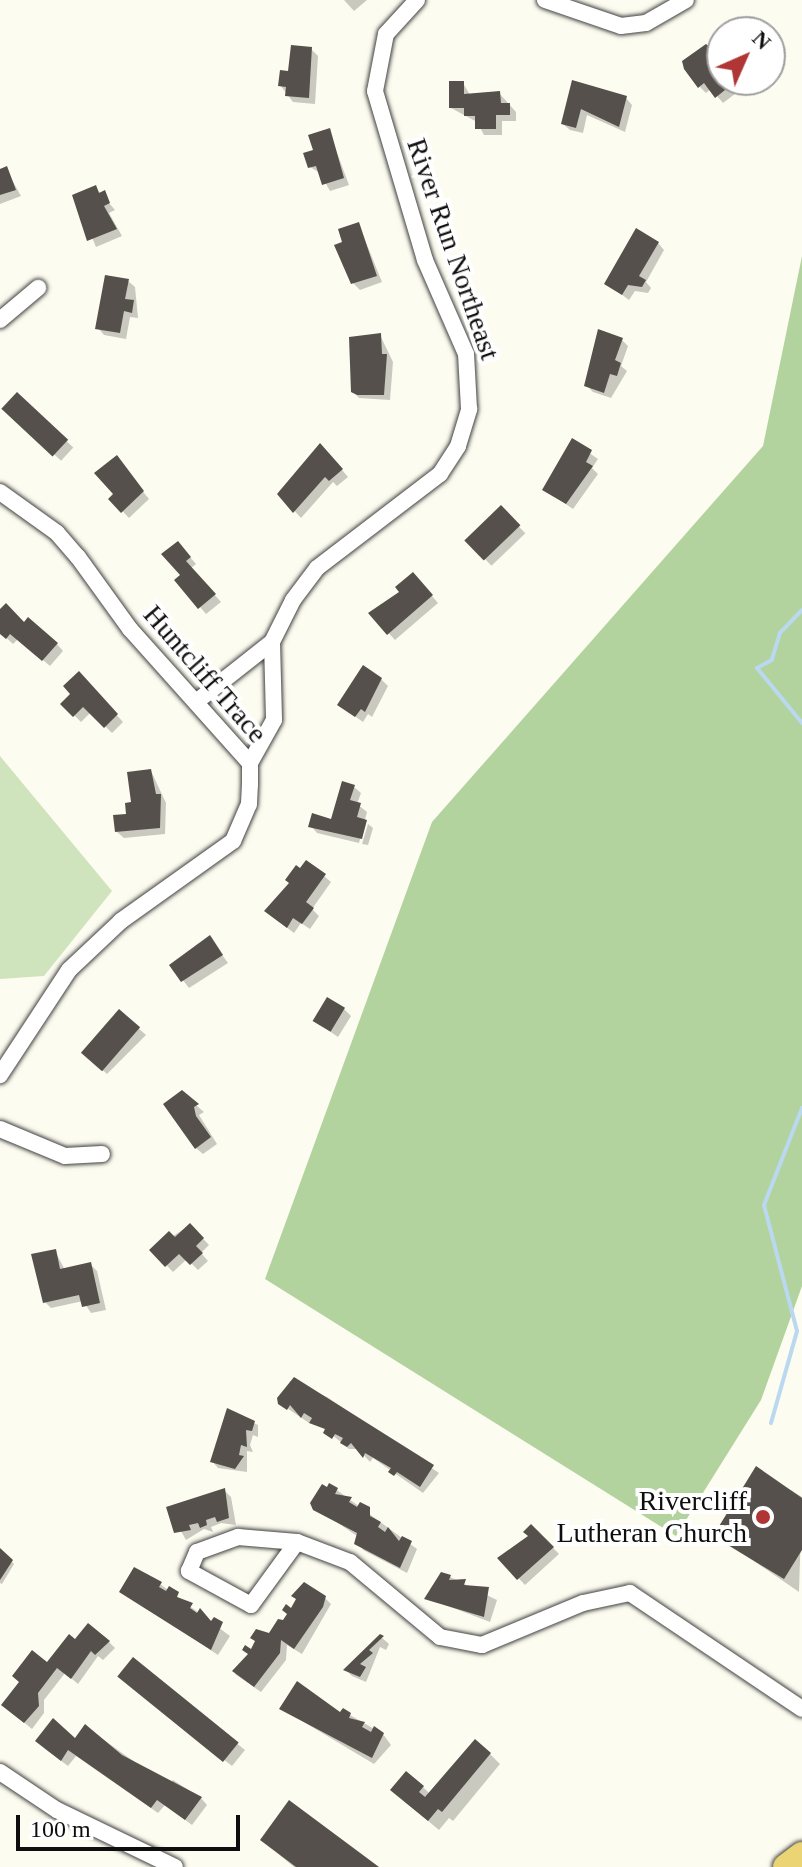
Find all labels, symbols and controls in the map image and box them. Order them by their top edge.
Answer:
north arrow [706,16,786,96]
text: N [747,26,776,55]
street label: River Run Northeast [399,134,507,364]
street label: Huntcliff Trace [136,598,274,750]
place label: Rivercliff Lutheran Church [557,1484,747,1550]
marker: Rivercliff Lutheran Church [754,1508,772,1526]
scale bar [20,1799,244,1849]
text: 100 m [30,1816,91,1842]

